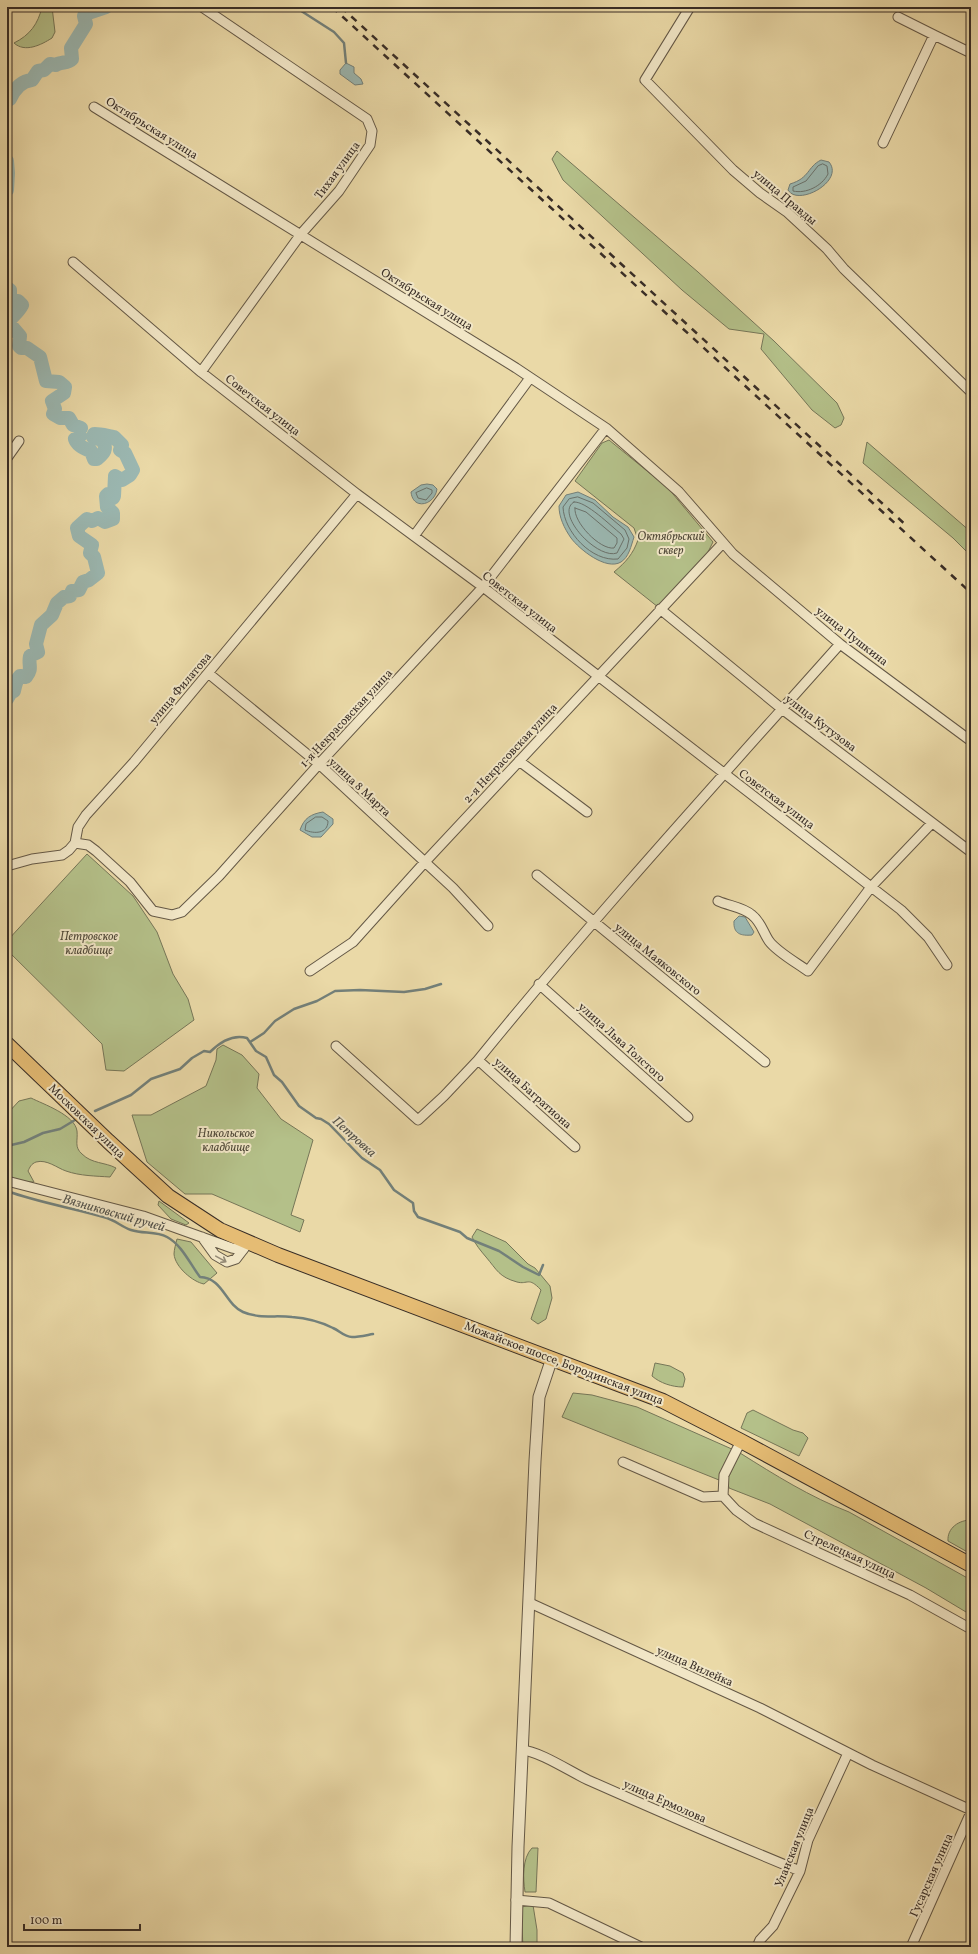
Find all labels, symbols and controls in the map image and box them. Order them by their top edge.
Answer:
street label: Октябрьская улица [102,94,201,164]
street label: Тихая улица [311,138,364,203]
street label: улица Правды [749,166,820,230]
street label: Октябрьская улица [377,265,476,335]
street label: Советская улица [221,371,303,440]
park label: Октябрьский сквер [637,529,705,559]
street label: Советская улица [478,568,560,637]
street label: улица Пушкина [812,603,891,670]
street label: улица Филатова [146,649,216,728]
street label: 1-я Некрасовская улица [297,666,397,771]
street label: улица Кутузова [781,692,859,756]
street label: 2-я Некрасовская улица [460,700,561,807]
street label: улица 8 Марта [325,755,394,821]
street label: Советская улица [735,766,818,834]
street label: улица Маяковского [611,920,704,1000]
park label: Петровское кладбище [60,929,118,959]
street label: улица Льва Толстого [574,999,668,1086]
street label: улица Багратиона [490,1054,575,1133]
street label: Московская улица [44,1081,128,1162]
water label: Петровка [328,1113,380,1162]
park label: Никольское кладбище [198,1126,255,1156]
water label: Вязниковский ручей [60,1191,167,1237]
one-way arrow [215,1255,227,1263]
street label: Можайское шоссе, Бородинская улица [462,1318,666,1409]
street label: Стрелецкая улица [801,1527,898,1583]
street label: улица Вилейка [654,1643,736,1691]
street label: улица Ермолова [621,1776,709,1827]
street label: Уланская улица [772,1805,818,1890]
street label: Гусарская улица [906,1831,957,1920]
scale bar [24,1906,140,1932]
text: 100 m [30,1913,63,1929]

